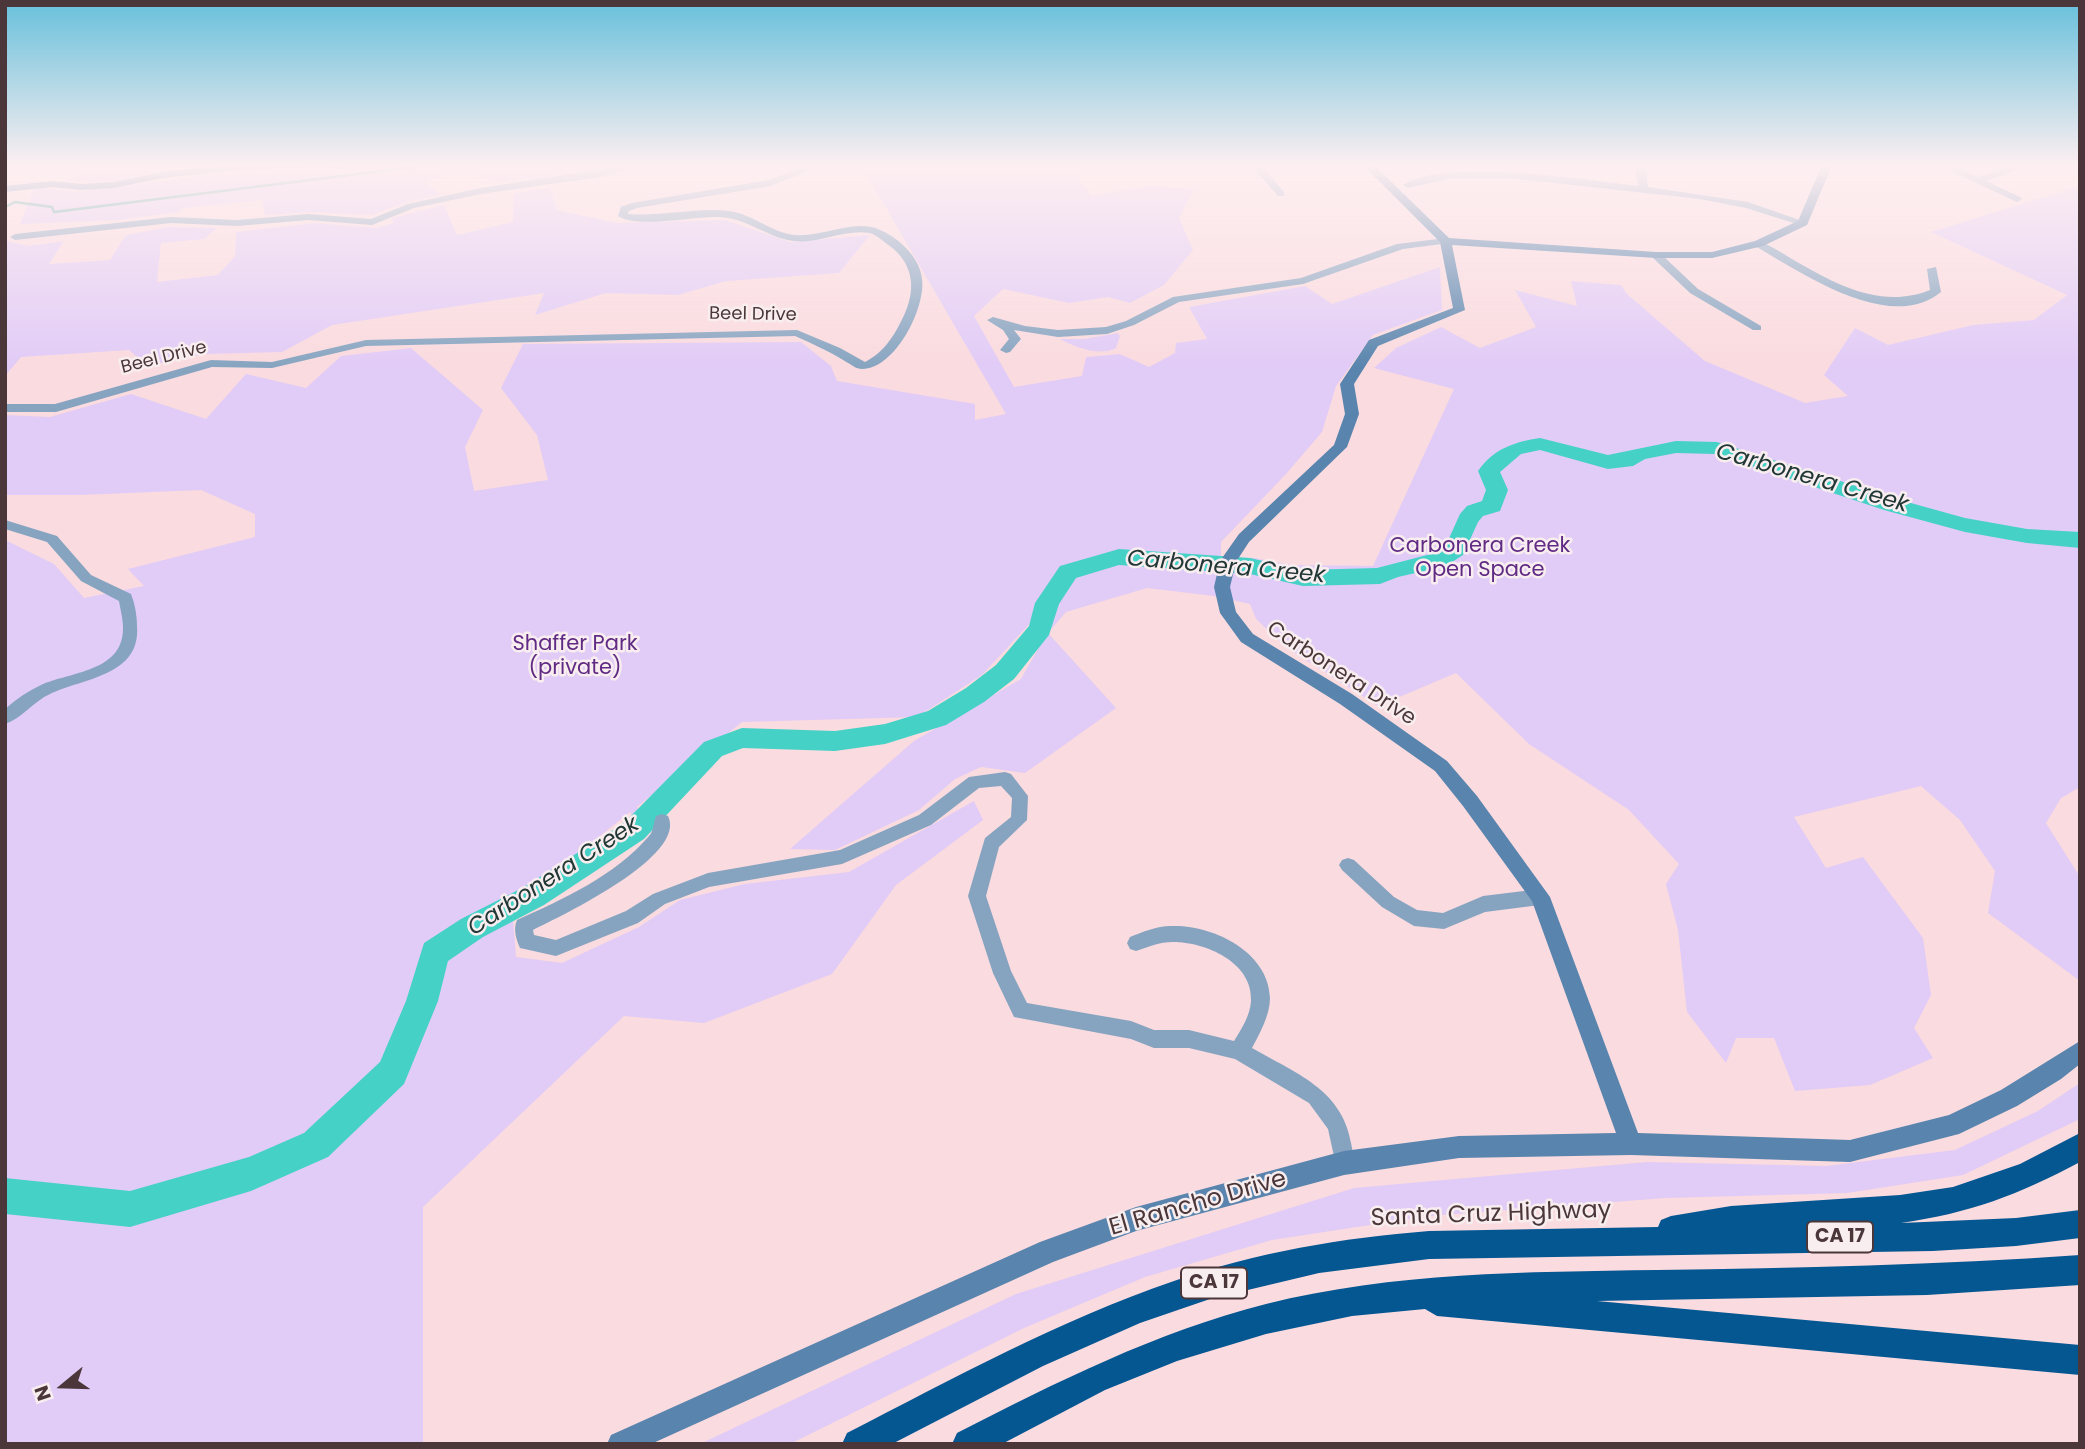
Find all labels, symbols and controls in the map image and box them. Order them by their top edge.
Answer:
street label: Beel Drive [709,303,797,327]
street label: Beel Drive [119,337,209,379]
water label: Carbonera Creek [1713,438,1911,520]
park label: Carbonera Creek Open Space [1390,534,1570,584]
water label: Carbonera Creek [1126,546,1326,590]
street label: Carbonera Drive [1262,616,1420,732]
park label: Shaffer Park (private) [512,632,638,682]
water label: Carbonera Creek [463,811,645,943]
street label: El Rancho Drive [1106,1165,1290,1243]
street label: Santa Cruz Highway [1370,1196,1612,1234]
road number: CA 17 [1807,1222,1873,1252]
road number: CA 17 [1181,1268,1247,1298]
north arrow [28,1351,98,1421]
text: N [28,1382,58,1404]

